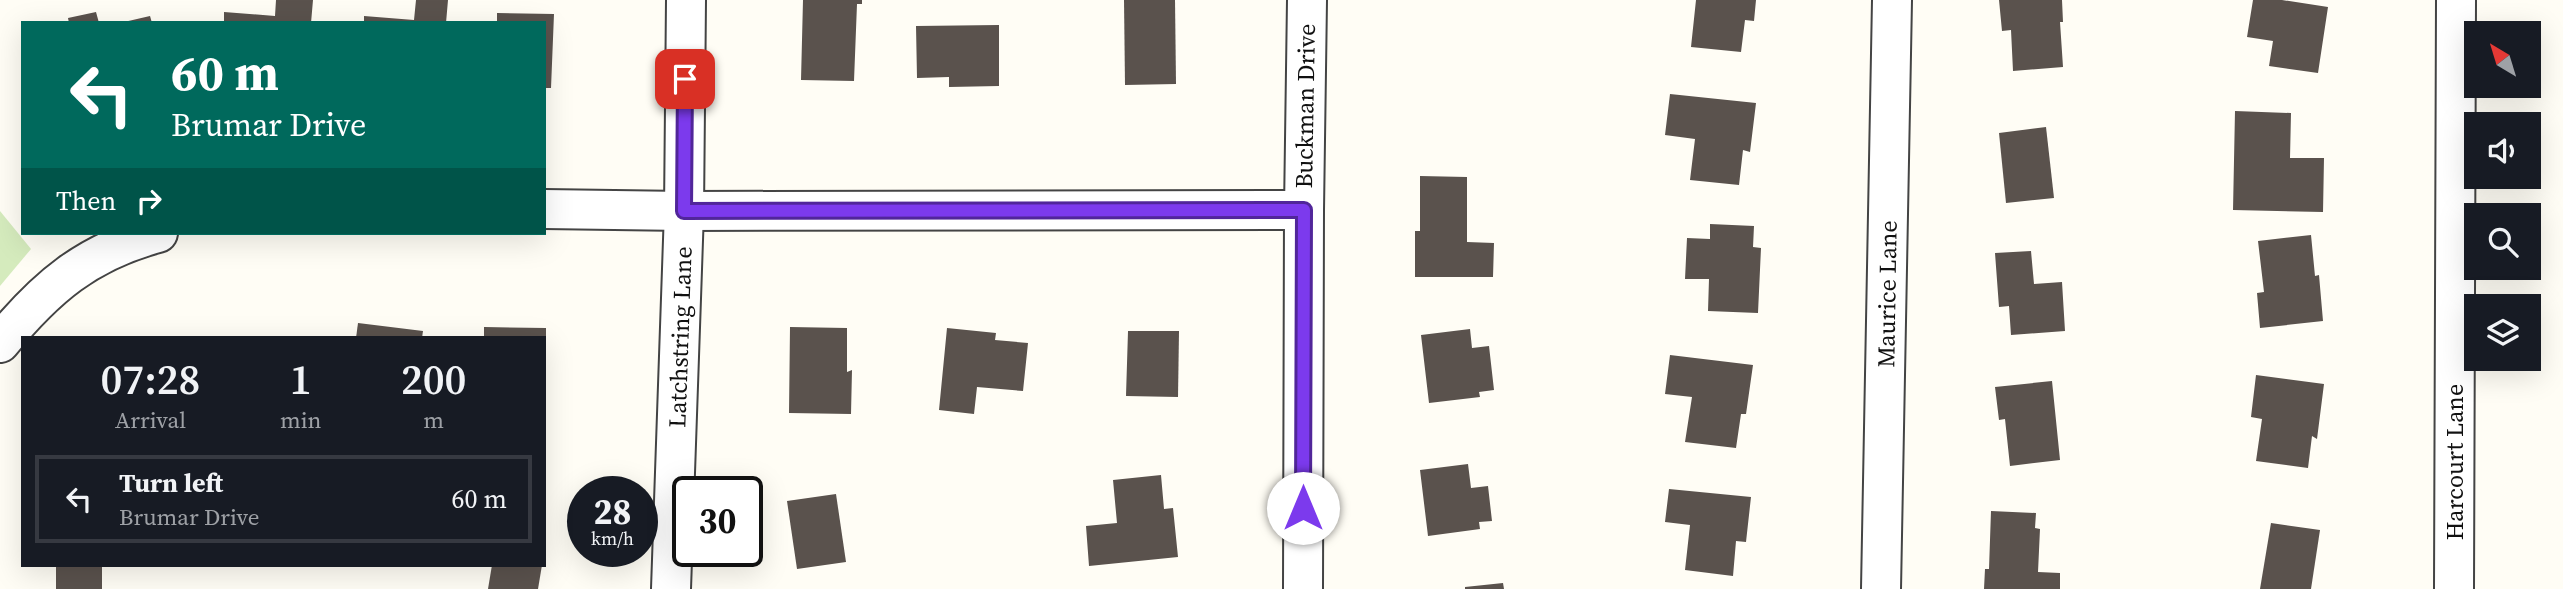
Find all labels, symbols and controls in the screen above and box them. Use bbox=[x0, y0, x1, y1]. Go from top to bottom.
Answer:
north arrow bbox=[2464, 21, 2541, 98]
map controls bbox=[2464, 21, 2541, 371]
street label: Buckman Drive bbox=[1287, 23, 1323, 189]
text: 60 m bbox=[171, 39, 279, 106]
icon: left bbox=[56, 49, 147, 140]
pin bbox=[655, 49, 715, 109]
icon: arrive bbox=[666, 60, 704, 98]
text: Brumar Drive bbox=[171, 103, 366, 147]
button: sound bbox=[2464, 112, 2541, 189]
icon: right bbox=[130, 182, 168, 220]
text: Then bbox=[56, 183, 116, 219]
button: search bbox=[2464, 203, 2541, 280]
street label: Maurice Lane bbox=[1869, 220, 1905, 368]
street label: Latchstring Lane bbox=[660, 246, 700, 428]
button: layers bbox=[2464, 294, 2541, 371]
text: 07:28 bbox=[100, 350, 200, 408]
text: 1 bbox=[290, 350, 312, 408]
text: 200 bbox=[401, 350, 466, 408]
street label: Harcourt Lane bbox=[2438, 384, 2471, 540]
text: Arrival bbox=[115, 404, 186, 436]
text: min bbox=[280, 404, 321, 436]
text: m bbox=[423, 404, 444, 436]
text: Turn left bbox=[119, 465, 223, 501]
position arrow bbox=[1266, 471, 1340, 545]
speed limit sign: 30 bbox=[672, 476, 763, 567]
icon: left bbox=[60, 480, 98, 518]
text: 60 m bbox=[452, 481, 507, 517]
text: 28 bbox=[594, 488, 631, 536]
text: Brumar Drive bbox=[119, 501, 259, 533]
text: km/h bbox=[591, 526, 634, 551]

